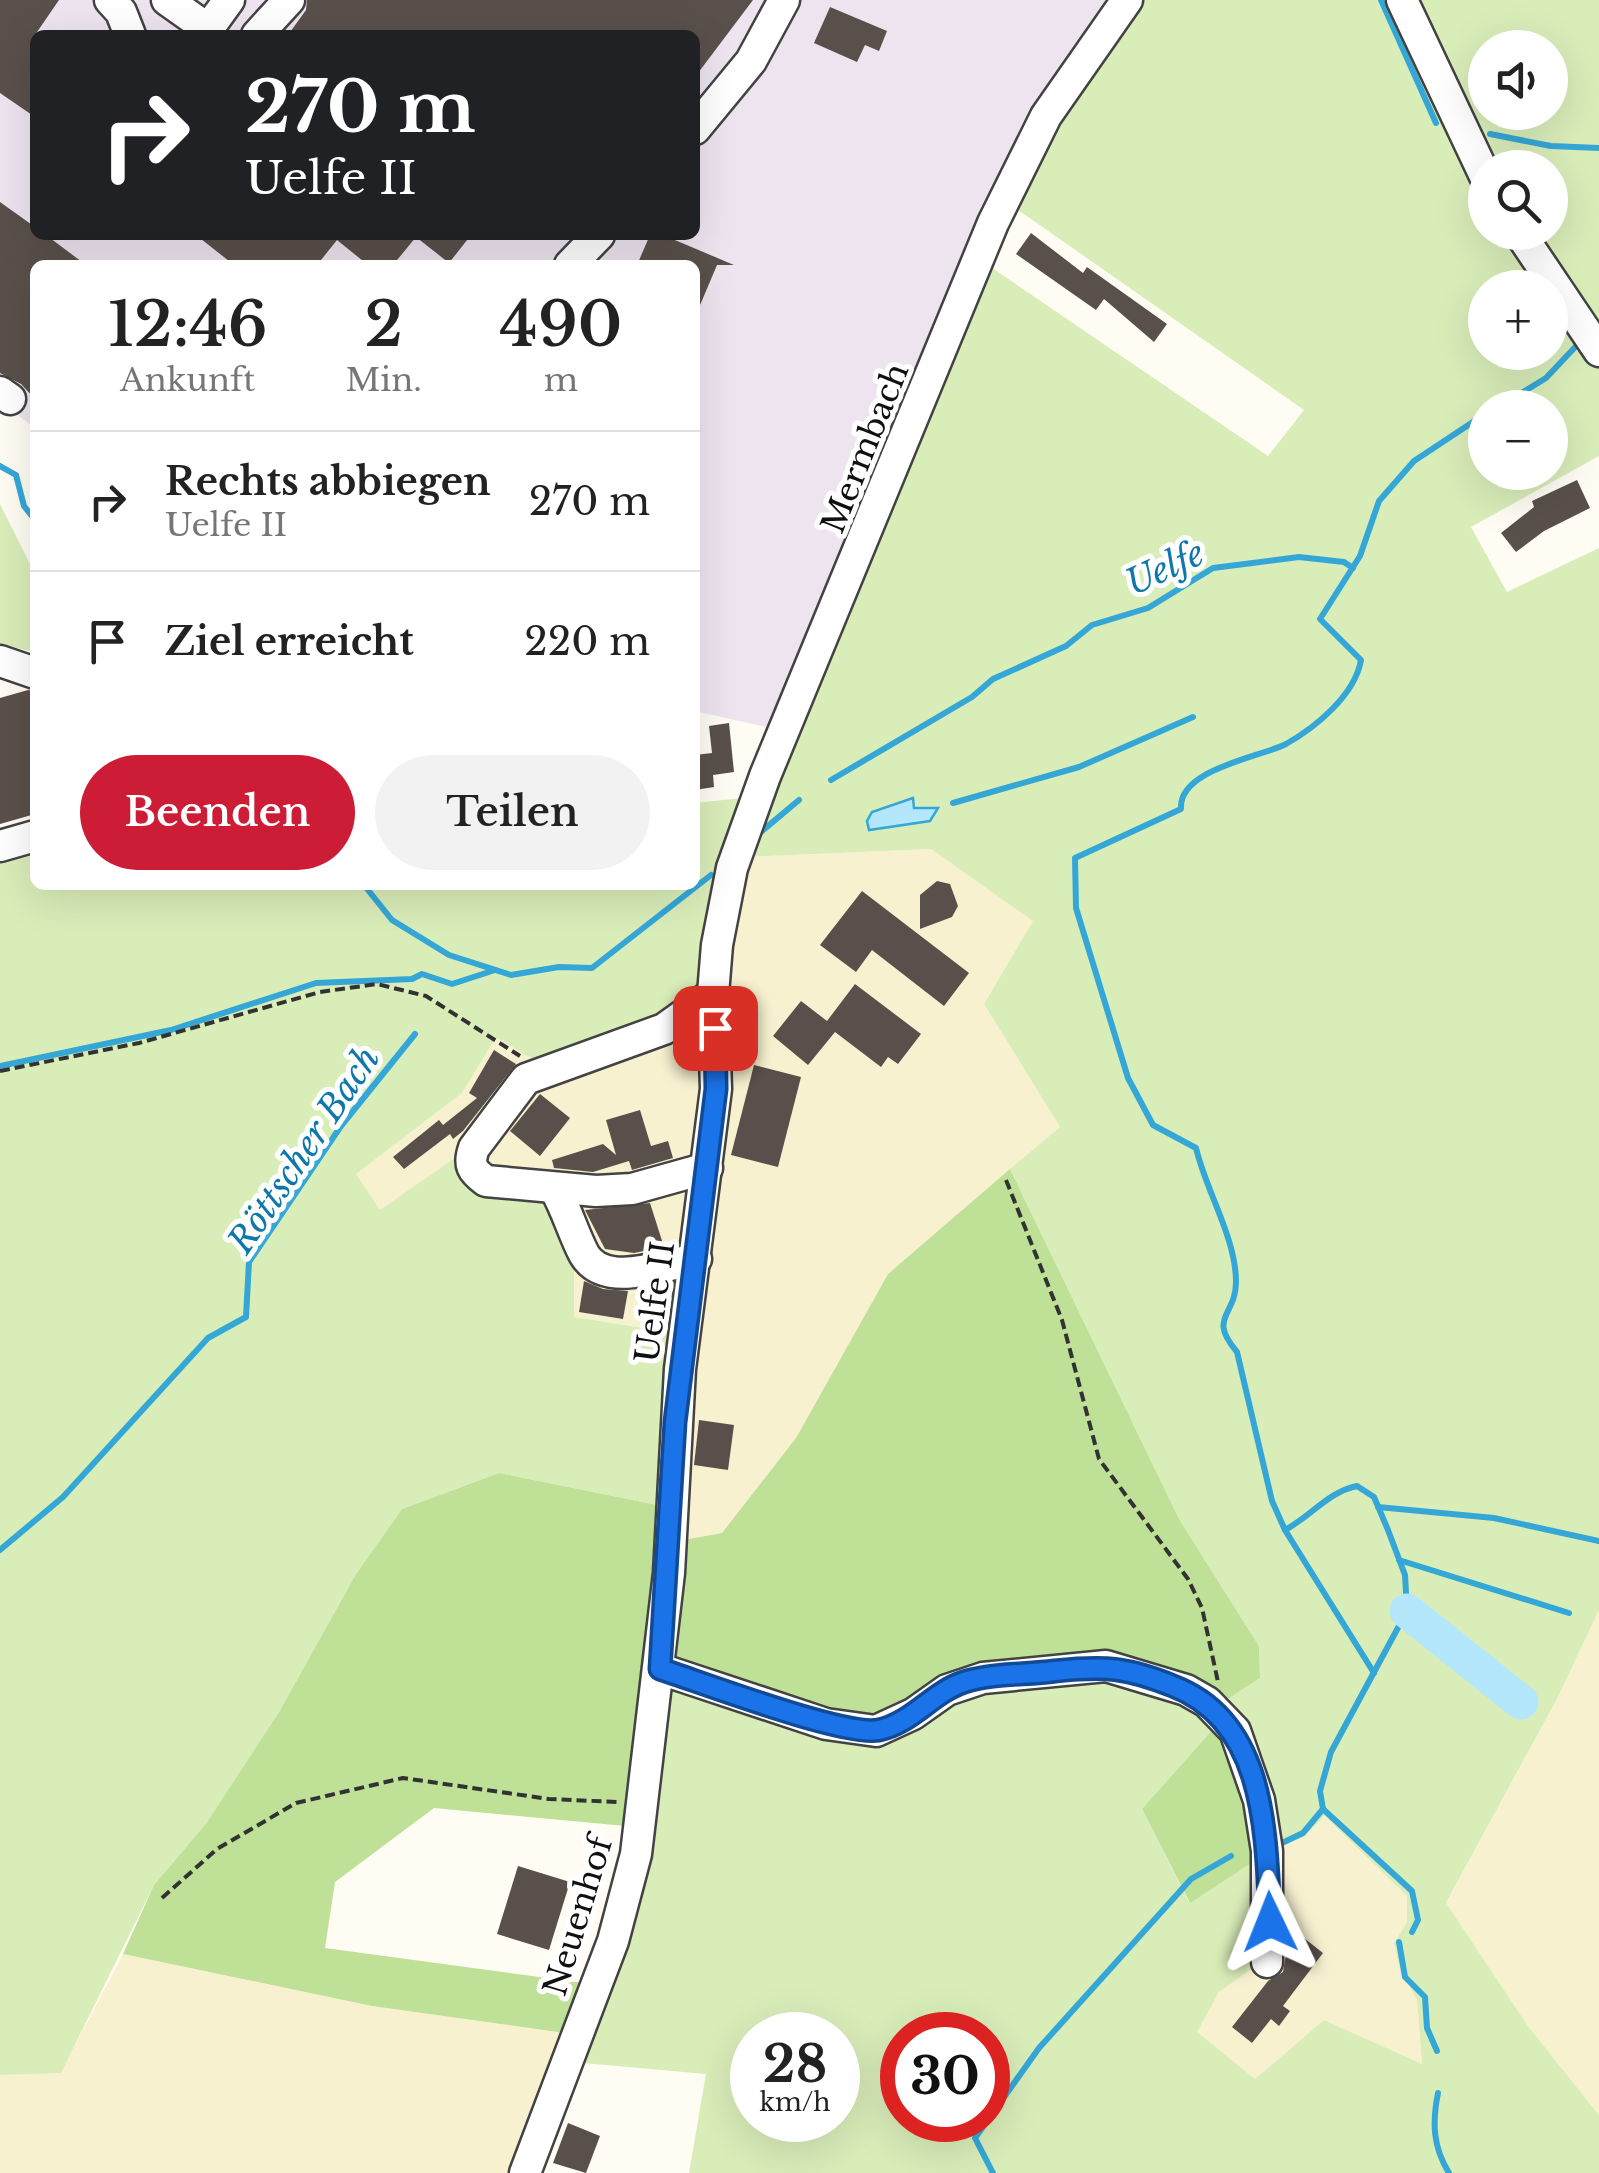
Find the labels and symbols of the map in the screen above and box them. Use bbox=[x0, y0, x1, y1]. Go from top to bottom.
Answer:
street label: Mermbach bbox=[813, 357, 917, 539]
water label: Uelfe bbox=[1119, 531, 1211, 604]
pin bbox=[673, 986, 758, 1071]
water label: Röttscher Bach bbox=[218, 1038, 389, 1262]
street label: Uelfe II bbox=[627, 1239, 683, 1365]
street label: Neuenhof bbox=[535, 1828, 622, 2000]
position arrow bbox=[1218, 1870, 1322, 1974]
speed limit sign: 30 bbox=[880, 2012, 1010, 2142]

